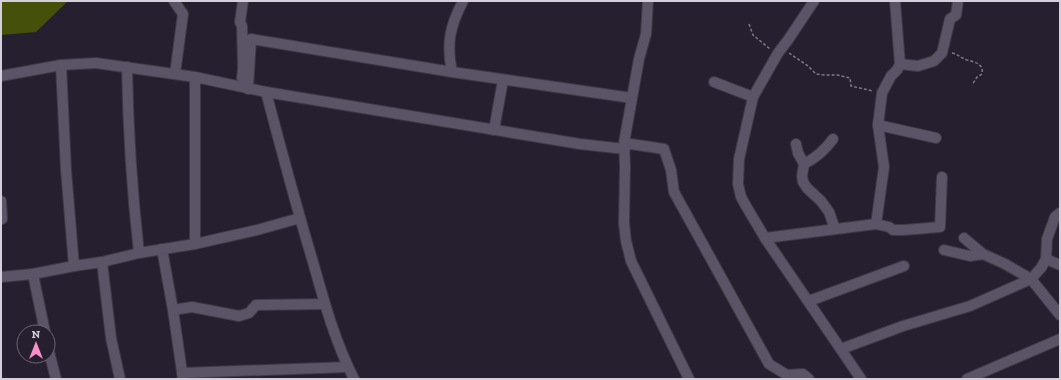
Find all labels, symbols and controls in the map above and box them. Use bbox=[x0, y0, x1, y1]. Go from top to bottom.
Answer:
north arrow bbox=[16, 324, 56, 364]
text: N bbox=[32, 328, 41, 341]

